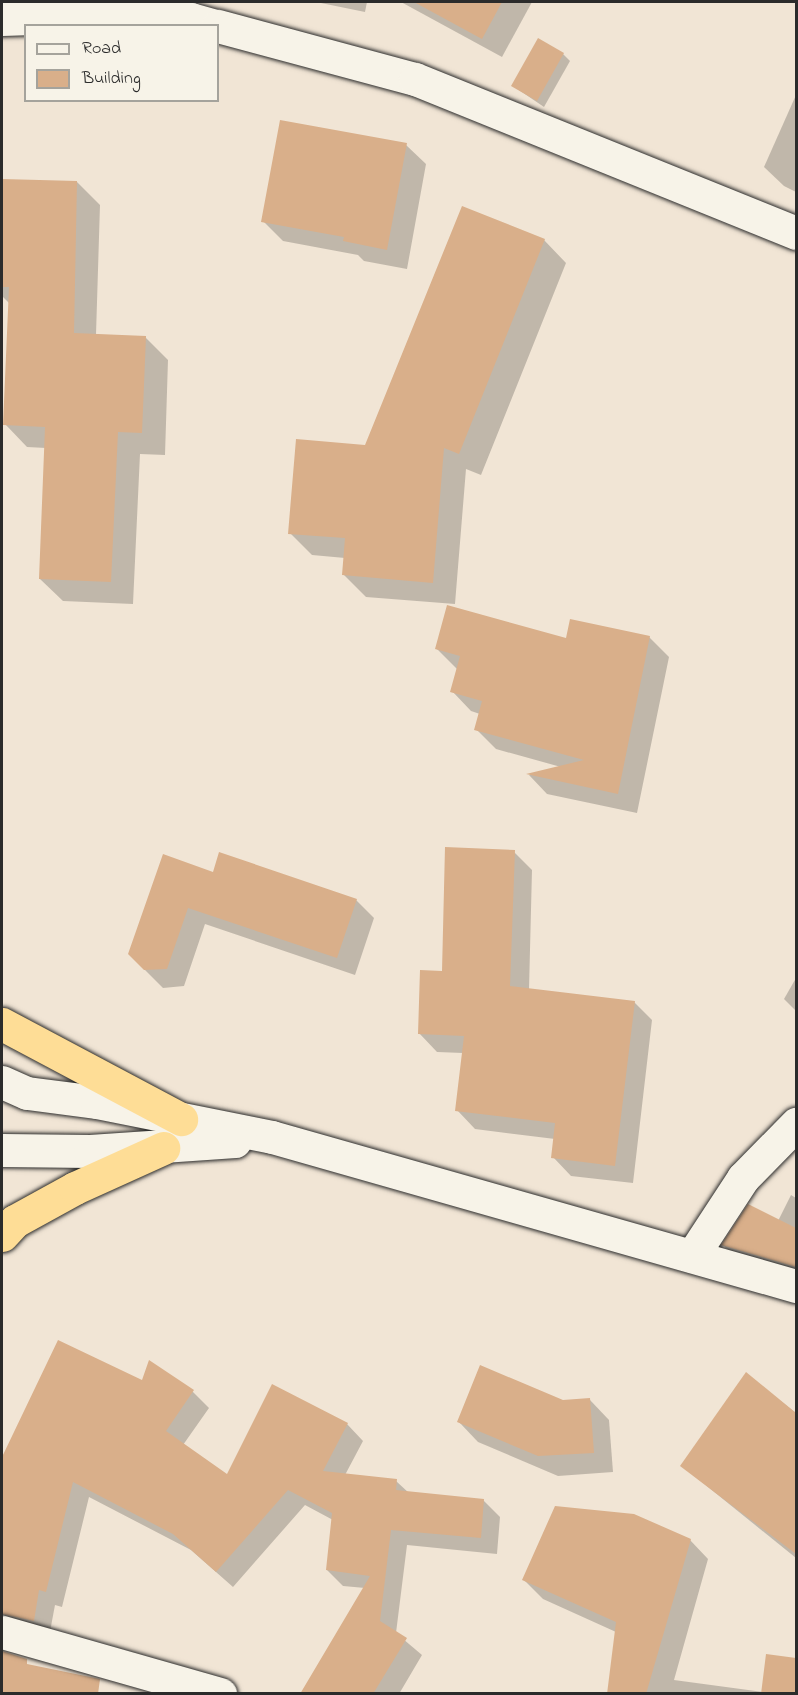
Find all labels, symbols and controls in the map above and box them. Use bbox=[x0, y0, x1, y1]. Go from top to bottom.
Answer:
legend bbox=[24, 24, 219, 102]
text: Road bbox=[82, 36, 121, 62]
text: Building bbox=[82, 66, 141, 92]

